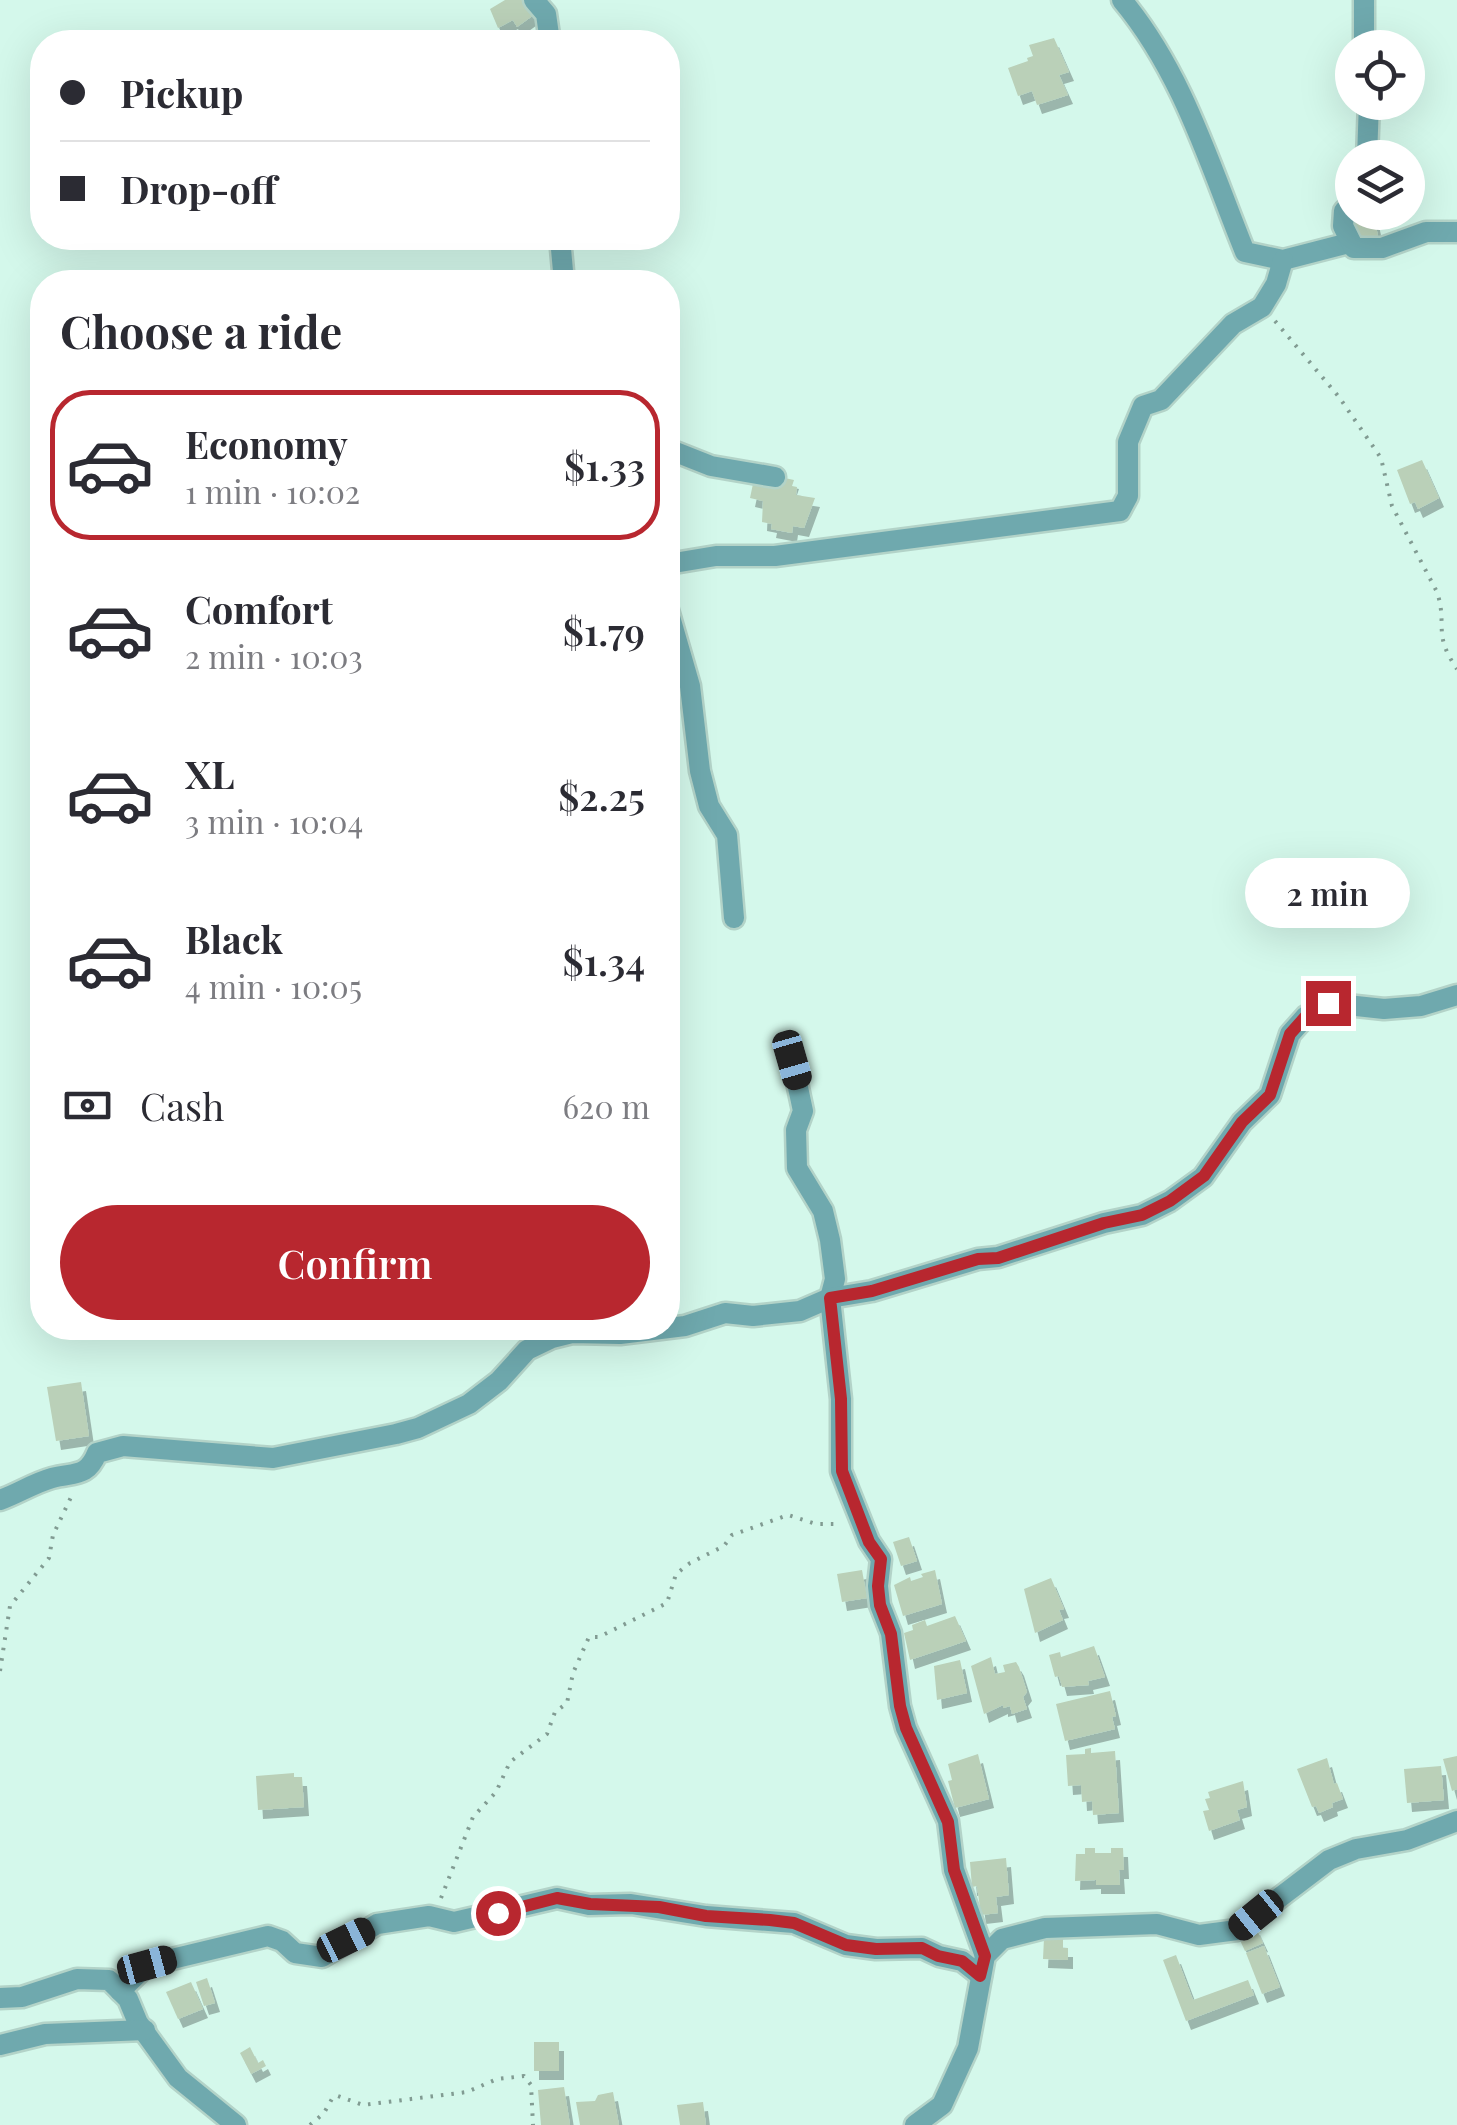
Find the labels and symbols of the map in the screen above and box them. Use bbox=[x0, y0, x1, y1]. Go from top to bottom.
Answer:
callout: 2 min bbox=[1246, 858, 1410, 928]
route end bbox=[1306, 981, 1351, 1026]
car bbox=[769, 1027, 815, 1093]
car bbox=[1223, 1884, 1289, 1946]
route start bbox=[476, 1891, 521, 1936]
car bbox=[312, 1913, 380, 1967]
car bbox=[114, 1943, 180, 1987]

